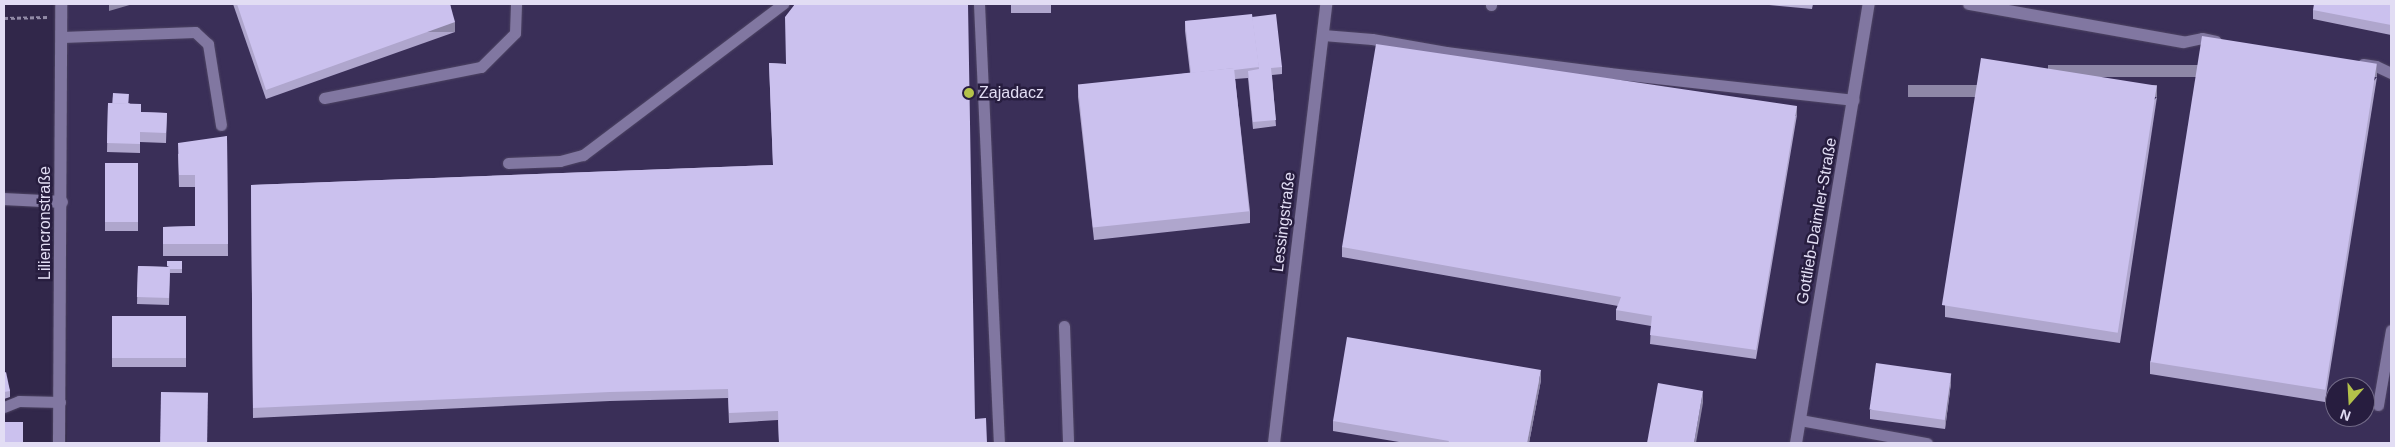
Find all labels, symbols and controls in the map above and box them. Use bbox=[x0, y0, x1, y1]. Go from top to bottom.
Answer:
place label: Zajadacz bbox=[979, 83, 1044, 103]
marker: Zajadacz bbox=[963, 87, 975, 99]
street label: Gottlieb-Daimler-Straße bbox=[1793, 136, 1841, 306]
street label: Liliencronstraße bbox=[35, 166, 55, 280]
street label: Lessingstraße bbox=[1268, 171, 1300, 273]
north arrow bbox=[2325, 377, 2375, 427]
text: N bbox=[2338, 406, 2353, 424]

